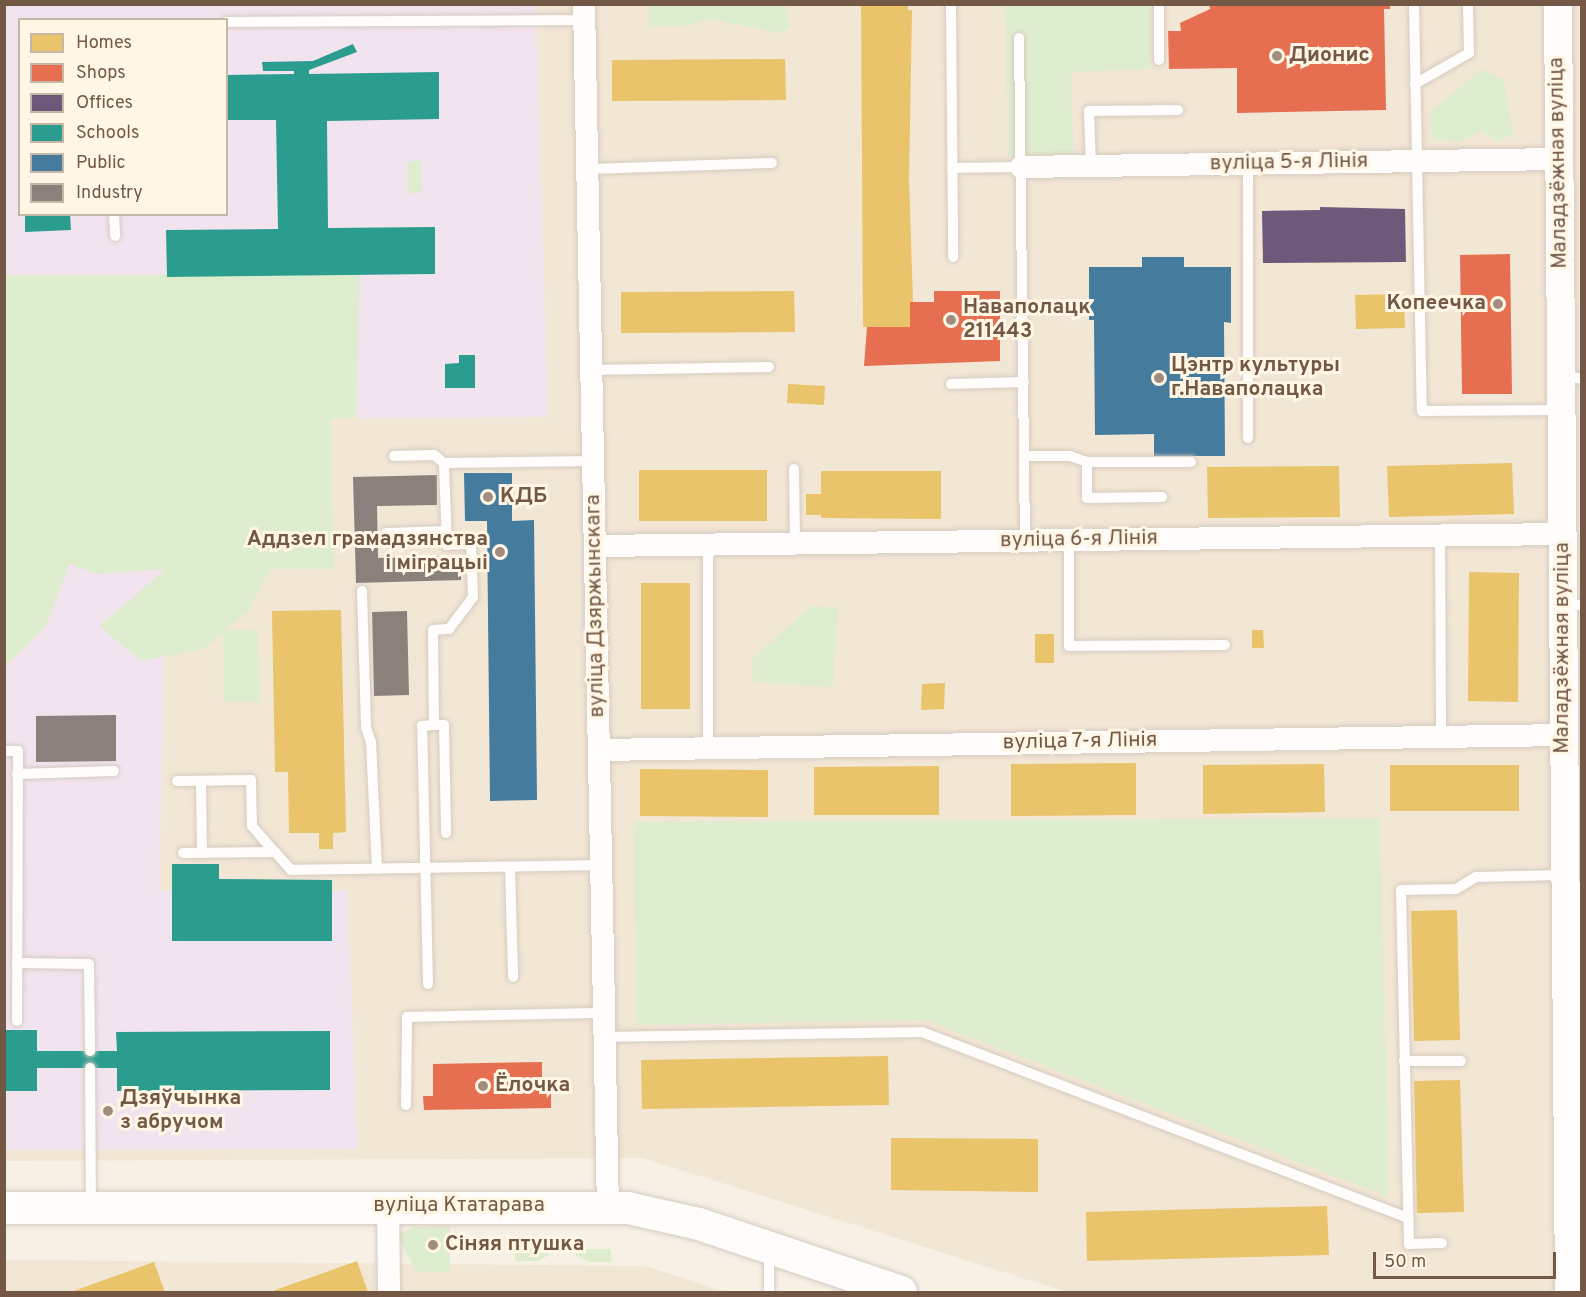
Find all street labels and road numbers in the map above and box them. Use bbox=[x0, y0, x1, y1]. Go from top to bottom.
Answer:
street label: Маладзёжная вуліца bbox=[1545, 57, 1573, 269]
street label: вуліца 5-я Лінія bbox=[1210, 149, 1368, 177]
street label: вуліца Дзяржынскага bbox=[581, 494, 611, 718]
street label: вуліца 6-я Лінія bbox=[1000, 526, 1158, 554]
street label: Маладзёжная вуліца bbox=[1550, 542, 1576, 754]
street label: вуліца 7-я Лінія bbox=[1002, 728, 1158, 756]
street label: вуліца Ктатарава bbox=[373, 1193, 545, 1219]

